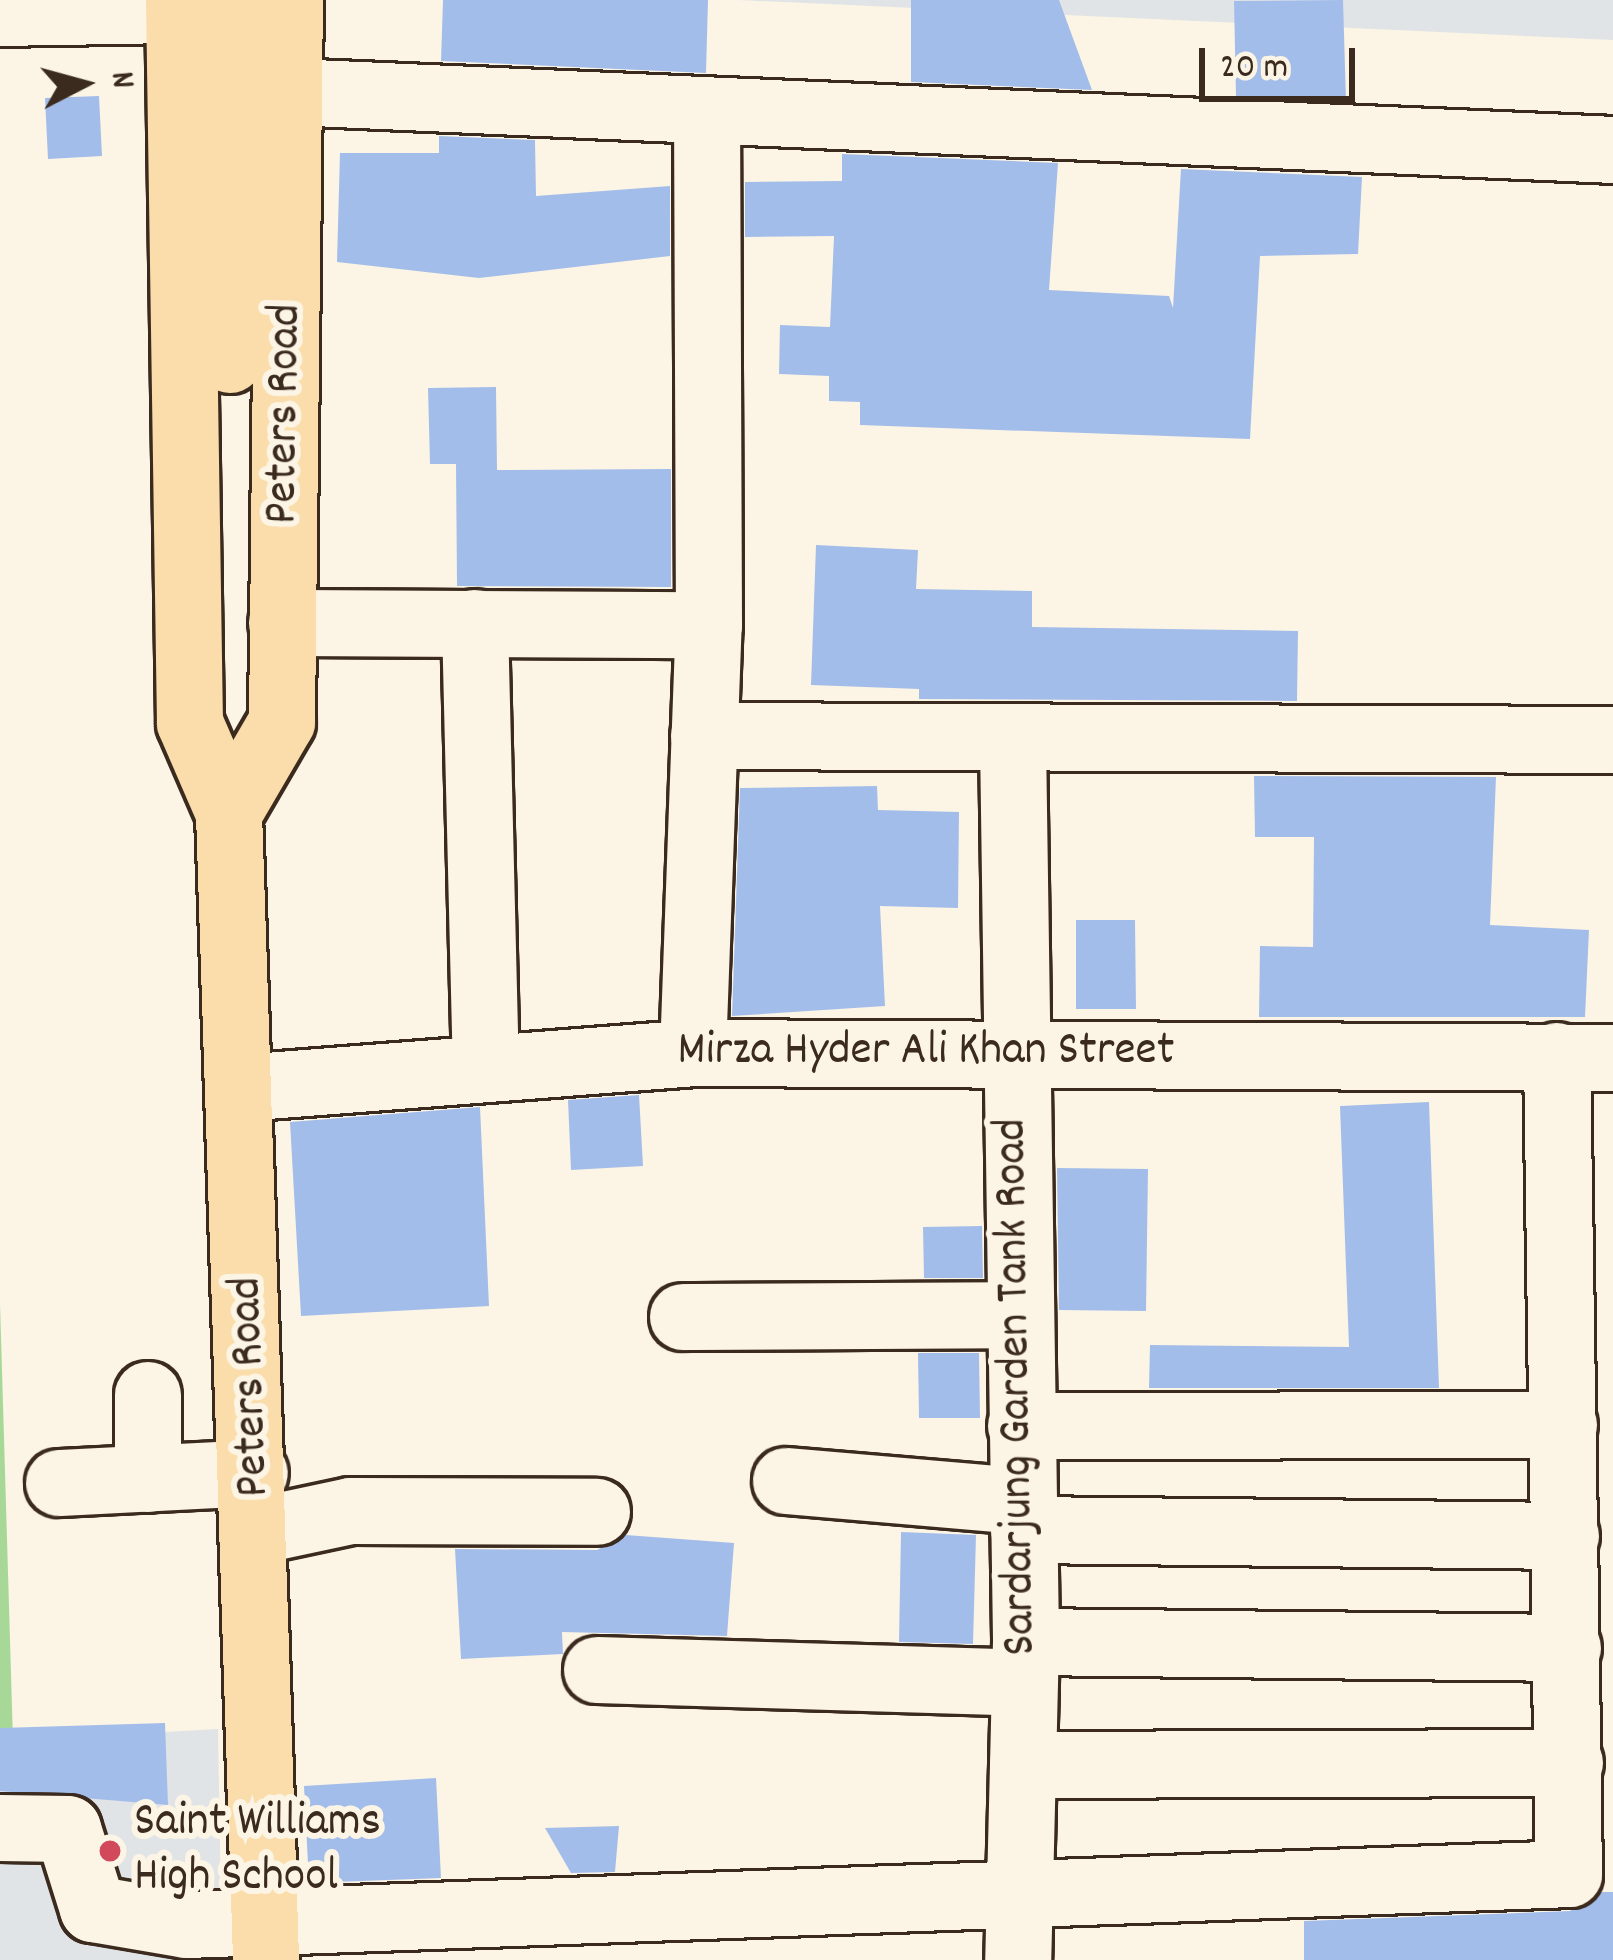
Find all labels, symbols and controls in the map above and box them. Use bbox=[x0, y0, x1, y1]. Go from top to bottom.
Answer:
north arrow bbox=[24, 24, 144, 144]
scale bar bbox=[1205, 24, 1361, 98]
text: 20 m bbox=[1220, 43, 1288, 95]
text: N bbox=[96, 70, 145, 91]
street label: Peters Road bbox=[255, 303, 317, 525]
street label: Mirza Hyder Ali Khan Street bbox=[678, 1024, 1174, 1082]
street label: Sardarjung Garden Tank Road bbox=[985, 1118, 1051, 1656]
street label: Peters Road bbox=[219, 1276, 285, 1498]
place label: Saint Williams High School bbox=[134, 1794, 381, 1907]
marker: Saint Williams High School bbox=[97, 1838, 123, 1864]

